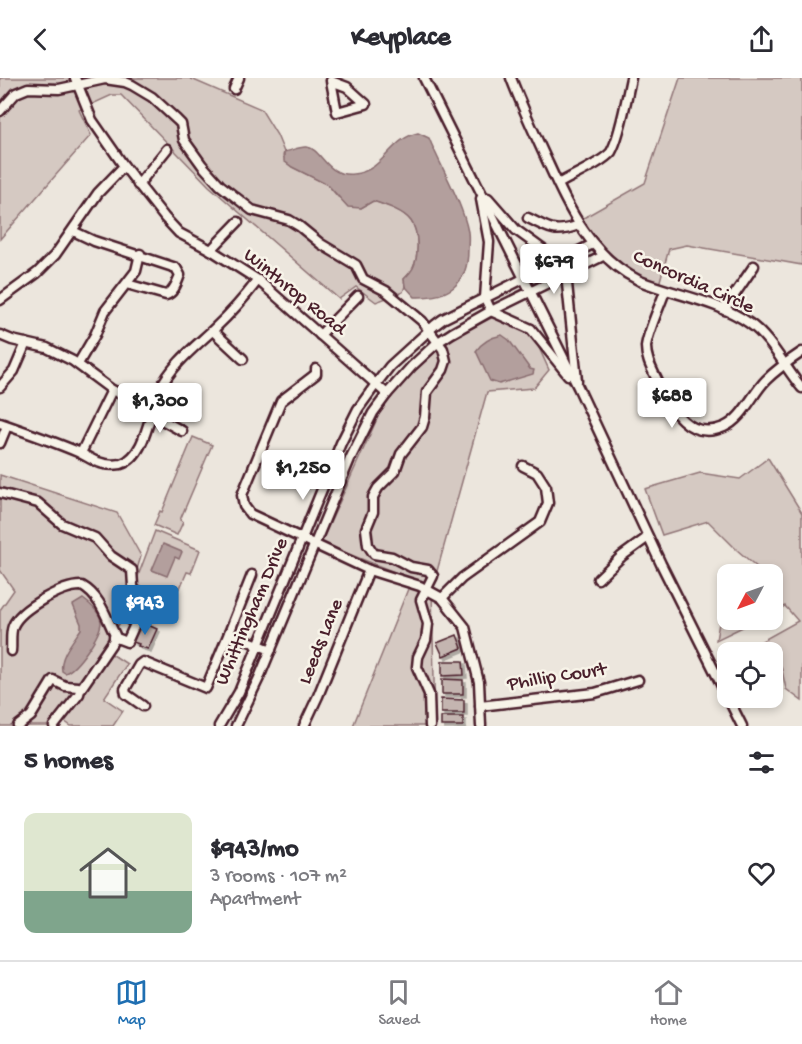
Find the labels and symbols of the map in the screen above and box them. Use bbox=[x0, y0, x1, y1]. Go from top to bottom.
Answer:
pin: $679 bbox=[518, 244, 590, 295]
street label: Winthrop Road bbox=[238, 245, 352, 343]
street label: Concordia Circle bbox=[629, 246, 758, 320]
pin: $688 bbox=[636, 378, 708, 429]
pin: $1,300 bbox=[111, 383, 209, 434]
pin: $1,250 bbox=[254, 450, 352, 501]
street label: Whittingham Drive bbox=[212, 534, 295, 689]
north arrow bbox=[717, 564, 783, 630]
pin: $943 bbox=[109, 585, 181, 636]
street label: Leeds Lane bbox=[294, 595, 350, 688]
street label: Phillip Court bbox=[505, 659, 610, 697]

